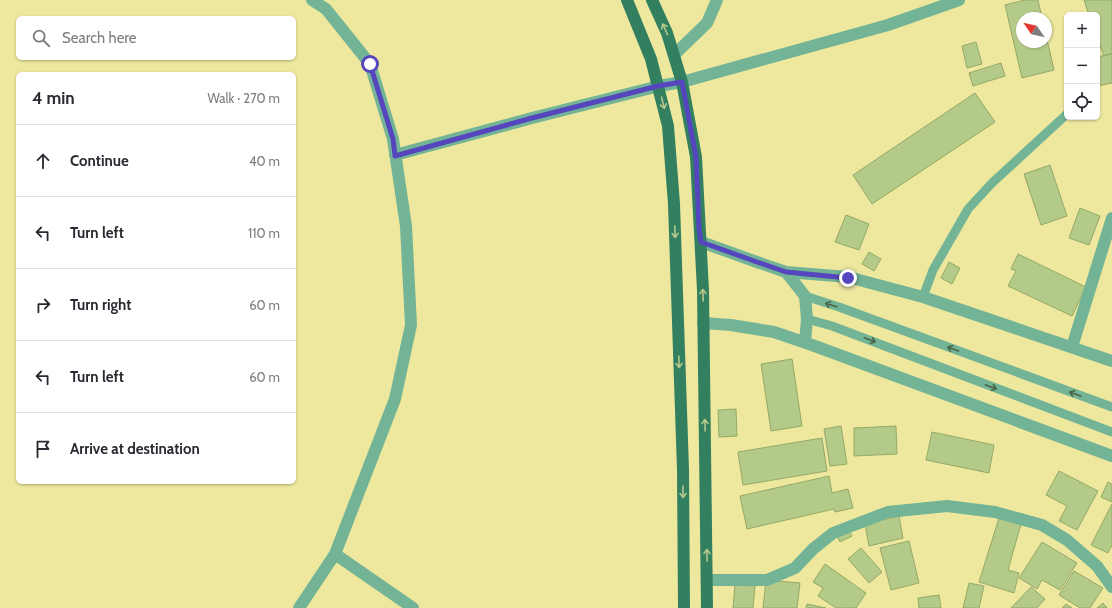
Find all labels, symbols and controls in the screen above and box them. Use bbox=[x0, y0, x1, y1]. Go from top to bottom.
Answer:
north arrow bbox=[1016, 12, 1052, 48]
map controls bbox=[1064, 12, 1100, 120]
button: + bbox=[1064, 12, 1100, 48]
search box bbox=[16, 16, 296, 60]
one-way arrow bbox=[661, 24, 669, 36]
icon: search bbox=[30, 27, 52, 49]
text: Search here bbox=[62, 29, 137, 47]
button: − bbox=[1064, 48, 1100, 84]
route start bbox=[361, 55, 379, 73]
button: locate bbox=[1064, 84, 1100, 120]
text: 4 min bbox=[32, 88, 75, 108]
text: Walk · 270 m bbox=[208, 90, 280, 106]
one-way arrow bbox=[659, 96, 667, 109]
icon: ahead bbox=[32, 150, 54, 172]
text: Continue bbox=[70, 152, 129, 170]
text: 40 m bbox=[249, 153, 280, 169]
icon: left bbox=[32, 222, 54, 244]
text: Turn left bbox=[70, 224, 124, 242]
text: 110 m bbox=[248, 225, 280, 241]
one-way arrow bbox=[671, 225, 678, 238]
route end bbox=[839, 269, 857, 287]
one-way arrow bbox=[699, 289, 707, 302]
icon: right bbox=[32, 294, 54, 316]
text: Turn right bbox=[70, 296, 131, 314]
text: 60 m bbox=[249, 297, 280, 313]
one-way arrow bbox=[825, 301, 838, 308]
one-way arrow bbox=[864, 337, 876, 345]
one-way arrow bbox=[948, 345, 960, 353]
one-way arrow bbox=[675, 355, 683, 368]
icon: left bbox=[32, 366, 54, 388]
text: Turn left bbox=[70, 368, 124, 386]
text: 60 m bbox=[249, 369, 280, 385]
one-way arrow bbox=[985, 383, 997, 391]
one-way arrow bbox=[1070, 389, 1082, 397]
one-way arrow bbox=[701, 419, 709, 432]
icon: arrive bbox=[32, 438, 54, 460]
text: Arrive at destination bbox=[70, 440, 200, 458]
one-way arrow bbox=[679, 485, 687, 498]
one-way arrow bbox=[703, 549, 711, 562]

